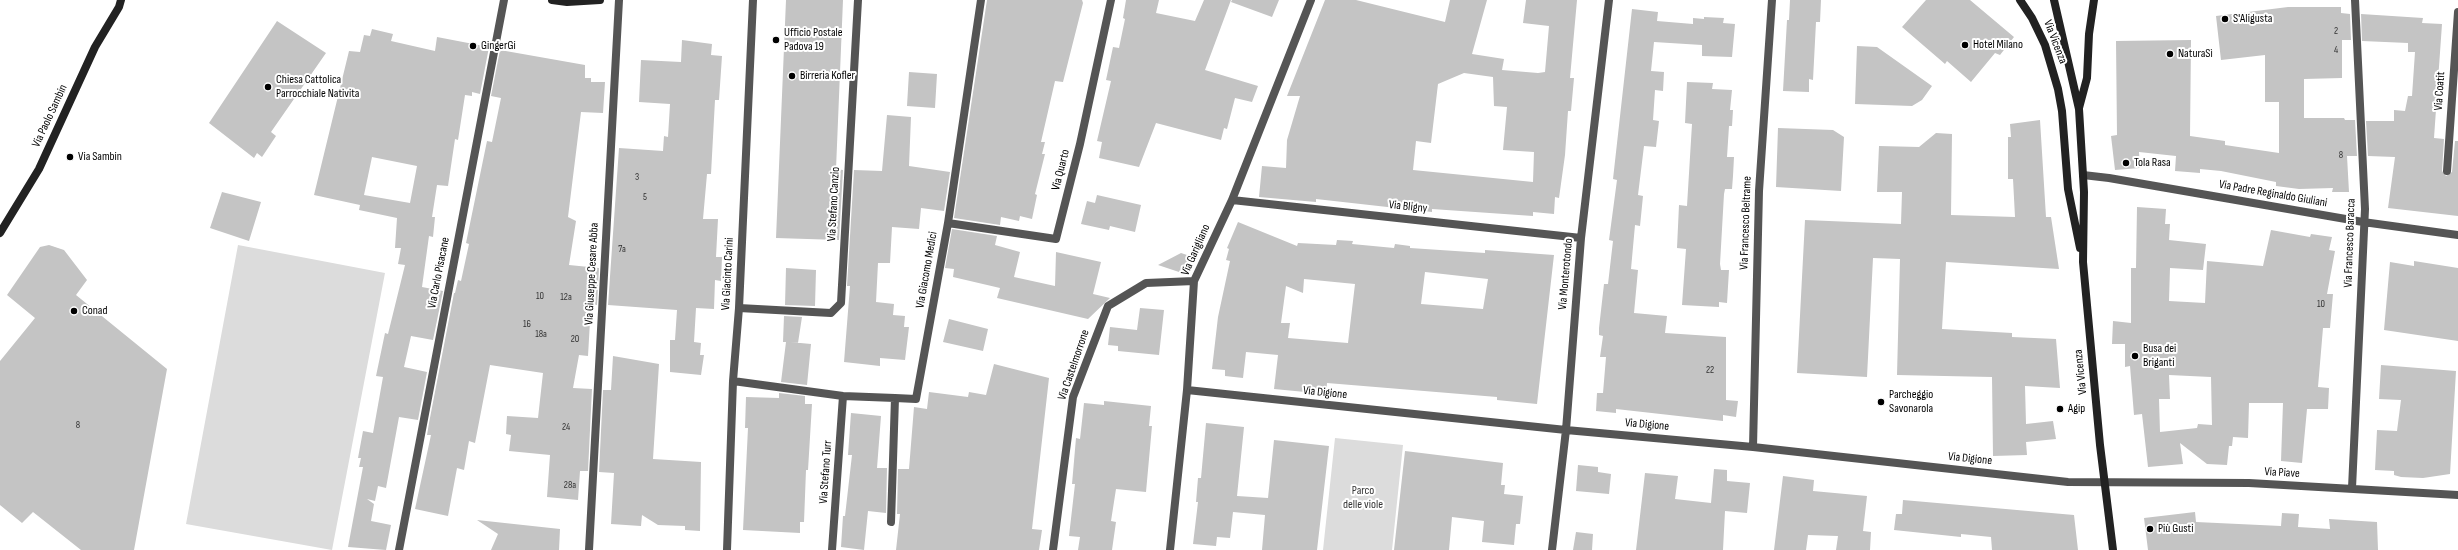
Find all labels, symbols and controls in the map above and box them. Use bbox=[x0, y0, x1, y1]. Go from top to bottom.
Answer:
place label: S'Aligusta bbox=[2233, 12, 2272, 26]
marker: S'Aligusta bbox=[2220, 14, 2230, 24]
street label: Via Vicenza bbox=[2040, 18, 2070, 66]
house number: 2 bbox=[2334, 25, 2338, 37]
place label: Ufficio Postale Padova 19 bbox=[784, 26, 843, 54]
marker: Ufficio Postale Padova 19 bbox=[771, 35, 781, 45]
place label: Hotel Milano bbox=[1973, 38, 2023, 52]
place label: GingerGi bbox=[481, 39, 516, 53]
marker: Hotel Milano bbox=[1960, 40, 1970, 50]
marker: GingerGi bbox=[468, 41, 478, 51]
house number: 4 bbox=[2334, 44, 2338, 56]
place label: NaturaSì bbox=[2178, 47, 2213, 61]
marker: NaturaSì bbox=[2165, 49, 2175, 59]
place label: Birreria Kofler bbox=[800, 69, 855, 83]
marker: Birreria Kofler bbox=[787, 71, 797, 81]
street label: Via Coatit bbox=[2431, 71, 2449, 111]
place label: Chiesa Cattolica Parrocchiale Nativita bbox=[276, 73, 359, 101]
street label: Via Paolo Sambin bbox=[29, 82, 71, 150]
marker: Chiesa Cattolica Parrocchiale Nativita bbox=[263, 82, 273, 92]
street label: Via Quarto bbox=[1049, 148, 1073, 192]
house number: 8 bbox=[2339, 149, 2343, 161]
place label: Via Sambin bbox=[78, 150, 122, 164]
marker: Via Sambin bbox=[65, 152, 75, 162]
place label: Tola Rasa bbox=[2134, 156, 2171, 170]
marker: Tola Rasa bbox=[2121, 158, 2131, 168]
street label: Via Stefano Canzio bbox=[825, 166, 843, 242]
house number: 3 bbox=[635, 171, 639, 183]
street label: Via Francesco Beltrame bbox=[1737, 176, 1755, 270]
street label: Via Padre Reginaldo Giuliani bbox=[2218, 177, 2328, 211]
house number: 5 bbox=[643, 191, 647, 203]
street label: Via Bligny bbox=[1388, 198, 1428, 216]
street label: Via Francesco Baracca bbox=[2341, 198, 2359, 288]
street label: Via Giuseppe Cesare Abba bbox=[582, 222, 602, 326]
street label: Via Garigliano bbox=[1178, 222, 1214, 278]
street label: Via Giacomo Medici bbox=[913, 231, 941, 309]
street label: Via Carlo Pisacane bbox=[425, 236, 453, 310]
street label: Via Giacinto Carini bbox=[719, 237, 737, 311]
street label: Via Monterotondo bbox=[1556, 238, 1576, 310]
house number: 7a bbox=[618, 243, 626, 255]
house number: 10 bbox=[536, 290, 544, 302]
house number: 12a bbox=[560, 291, 572, 303]
house number: 10 bbox=[2317, 298, 2325, 310]
place label: Conad bbox=[82, 304, 107, 318]
marker: Conad bbox=[69, 306, 79, 316]
house number: 16 bbox=[523, 318, 531, 330]
house number: 18a bbox=[535, 328, 547, 340]
street label: Via Castelmorrone bbox=[1055, 328, 1093, 402]
house number: 20 bbox=[571, 333, 579, 345]
place label: Busa dei Briganti bbox=[2143, 342, 2176, 370]
street label: Via Vicenza bbox=[2071, 349, 2091, 395]
marker: Busa dei Briganti bbox=[2130, 351, 2140, 361]
house number: 22 bbox=[1706, 364, 1714, 376]
street label: Via Digione bbox=[1302, 384, 1348, 402]
place label: Parcheggio Savonarola bbox=[1889, 388, 1933, 416]
marker: Parcheggio Savonarola bbox=[1876, 397, 1886, 407]
place label: Agip bbox=[2068, 402, 2085, 416]
marker: Agip bbox=[2055, 404, 2065, 414]
street label: Via Digione bbox=[1624, 416, 1670, 434]
house number: 8 bbox=[76, 419, 80, 431]
house number: 24 bbox=[562, 421, 570, 433]
street label: Via Stefano Turr bbox=[817, 440, 835, 504]
street label: Via Digione bbox=[1947, 450, 1993, 468]
street label: Via Piave bbox=[2264, 465, 2300, 481]
house number: 28a bbox=[564, 479, 576, 491]
park label: Parco delle viole bbox=[1343, 484, 1383, 512]
place label: Più Gusti bbox=[2158, 522, 2193, 536]
marker: Più Gusti bbox=[2145, 524, 2155, 534]

